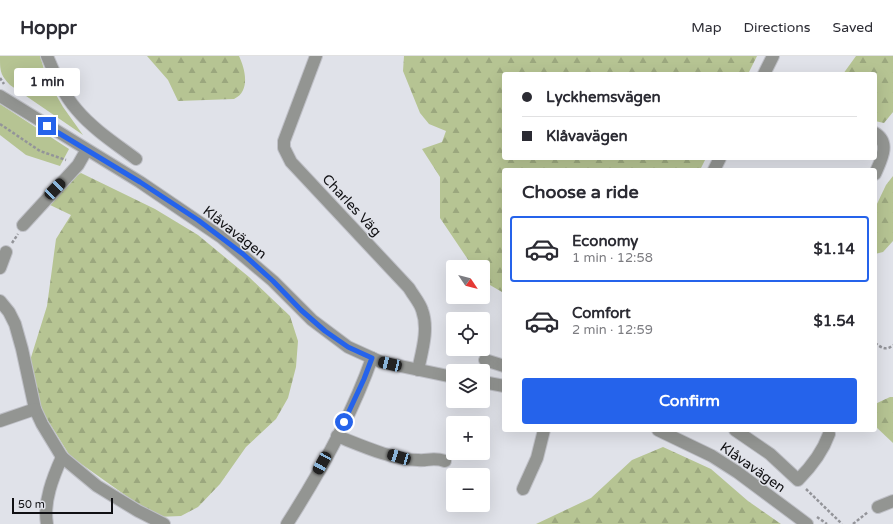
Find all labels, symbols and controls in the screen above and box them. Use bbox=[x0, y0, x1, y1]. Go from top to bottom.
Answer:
text: Hoppr bbox=[20, 17, 77, 39]
text: Map bbox=[691, 19, 722, 36]
text: Directions bbox=[744, 19, 811, 36]
text: Saved bbox=[833, 19, 873, 36]
callout: 1 min bbox=[14, 68, 80, 96]
text: 1 min bbox=[30, 74, 64, 90]
text: Lyckhemsvägen bbox=[546, 88, 661, 106]
route end bbox=[38, 117, 56, 135]
text: Klåvavägen bbox=[546, 127, 628, 145]
street label: Charles Väg bbox=[319, 171, 385, 240]
car bbox=[42, 176, 68, 202]
text: Choose a ride bbox=[522, 181, 639, 203]
street label: Klåvavägen bbox=[199, 202, 270, 263]
icon: car bbox=[524, 231, 560, 267]
text: Economy bbox=[572, 232, 638, 250]
text: $1.14 bbox=[814, 240, 855, 258]
text: 1 min · 12:58 bbox=[572, 250, 653, 266]
north arrow bbox=[446, 260, 490, 304]
map controls bbox=[446, 260, 490, 512]
icon: car bbox=[524, 303, 560, 339]
text: Comfort bbox=[572, 304, 631, 322]
button: locate bbox=[446, 312, 490, 356]
text: $1.54 bbox=[814, 312, 855, 330]
text: 2 min · 12:59 bbox=[572, 322, 653, 338]
car bbox=[377, 355, 403, 373]
button: layers bbox=[446, 364, 490, 408]
button: Confirm bbox=[522, 378, 857, 424]
route start bbox=[335, 413, 353, 431]
button: + bbox=[446, 416, 490, 460]
street label: Klåvavägen bbox=[717, 439, 789, 496]
car bbox=[386, 448, 412, 466]
car bbox=[311, 450, 333, 476]
button: − bbox=[446, 468, 490, 512]
scale bar bbox=[12, 496, 113, 515]
text: 50 m bbox=[18, 498, 45, 511]

